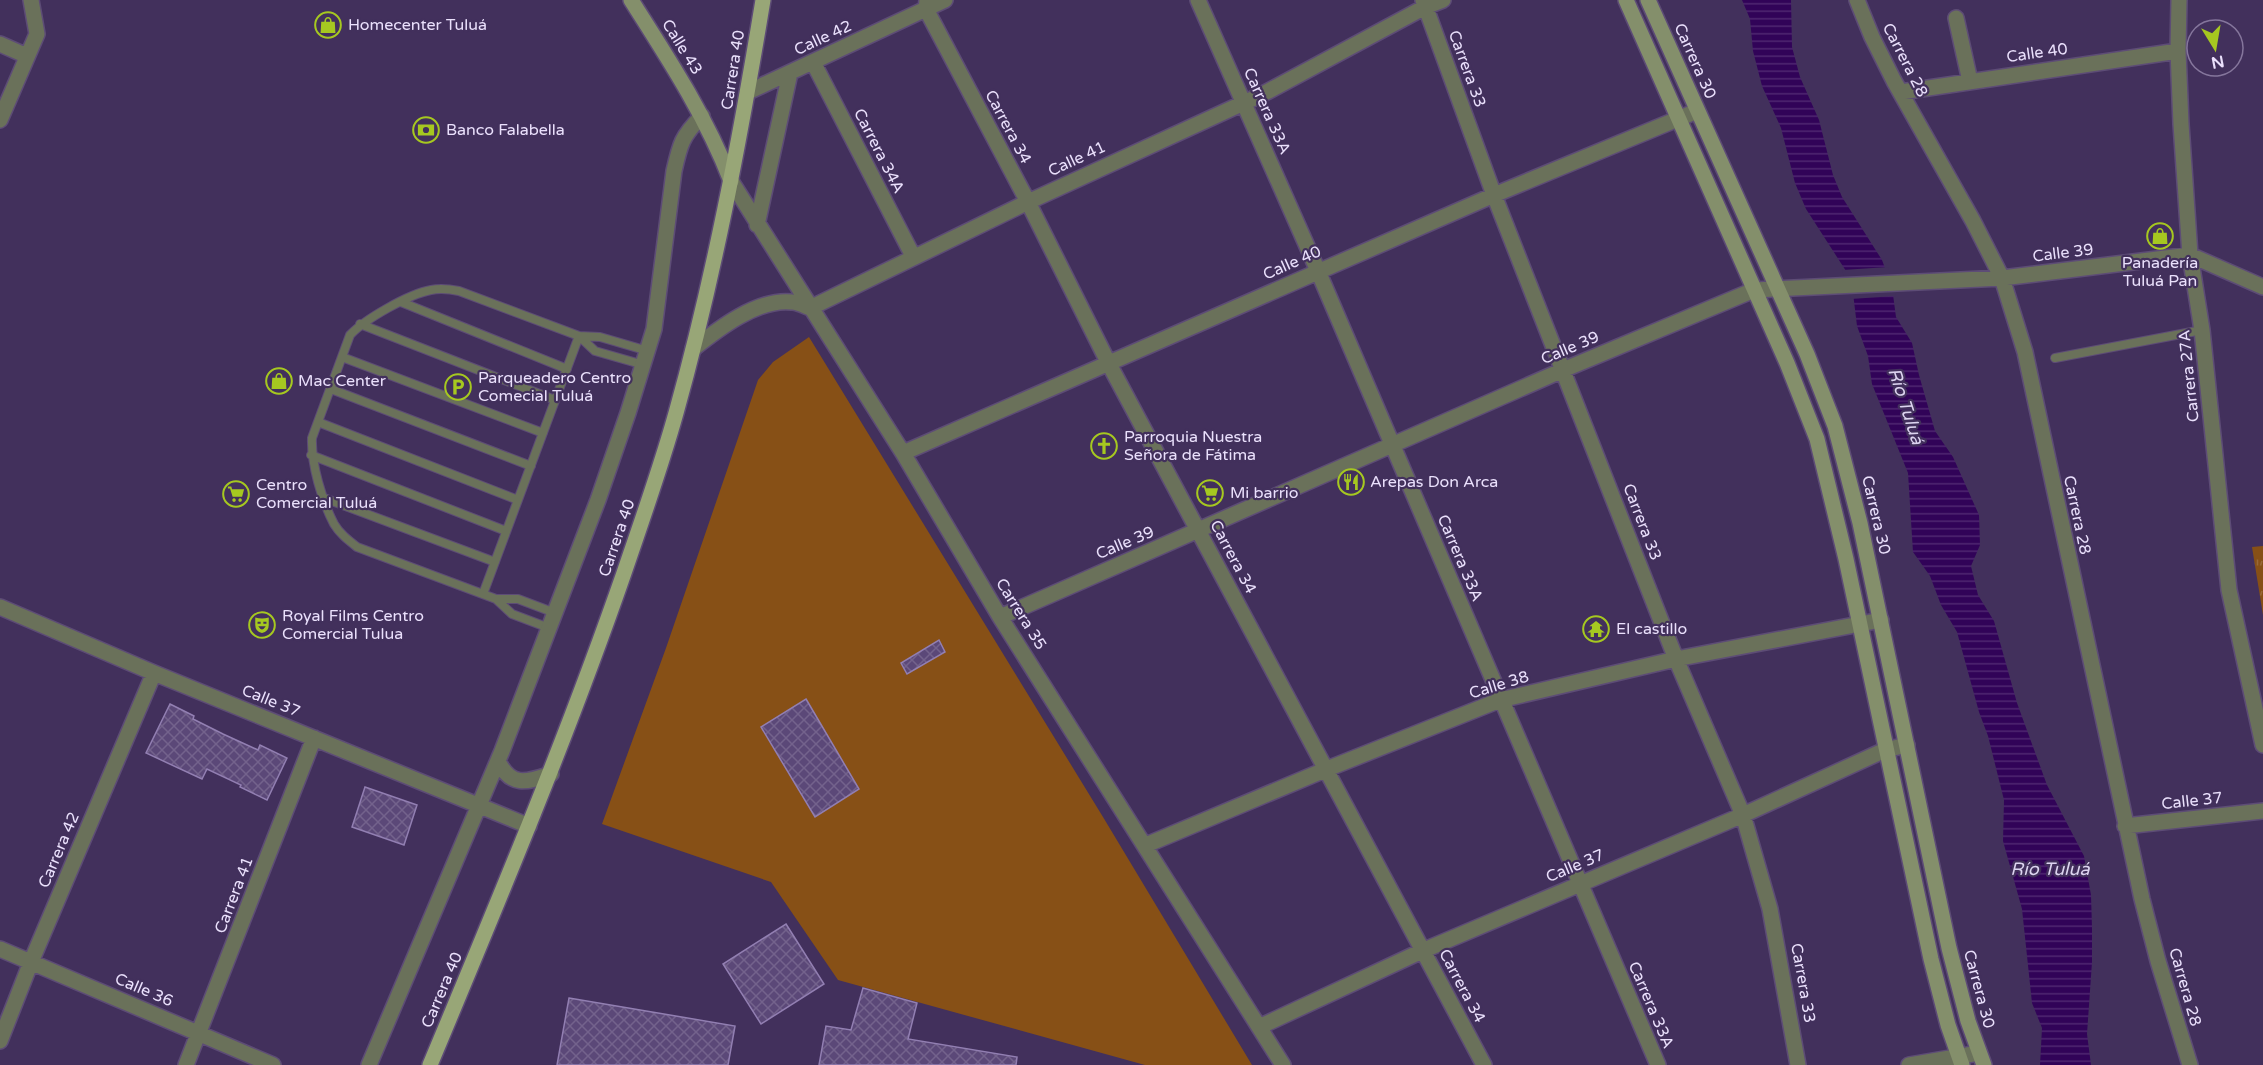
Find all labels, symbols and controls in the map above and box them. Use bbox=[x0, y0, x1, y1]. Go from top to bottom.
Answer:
shop icon: Homecenter Tuluá bbox=[313, 10, 343, 40]
place label: Homecenter Tuluá bbox=[348, 15, 487, 35]
street label: Calle 43 bbox=[657, 16, 707, 78]
street label: Calle 42 bbox=[791, 16, 855, 60]
north arrow bbox=[2185, 18, 2245, 78]
street label: Carrera 30 bbox=[1669, 20, 1721, 102]
street label: Carrera 28 bbox=[1878, 20, 1932, 100]
street label: Carrera 33 bbox=[1444, 28, 1490, 110]
street label: Carrera 40 bbox=[717, 29, 749, 111]
street label: Calle 40 bbox=[2005, 39, 2069, 67]
text: N bbox=[2209, 51, 2226, 73]
street label: Carrera 33A bbox=[1239, 65, 1295, 157]
street label: Carrera 34 bbox=[980, 87, 1036, 167]
street label: Carrera 34A bbox=[849, 105, 909, 197]
bank icon: Banco Falabella bbox=[411, 115, 441, 145]
place label: Banco Falabella bbox=[446, 120, 565, 140]
street label: Calle 41 bbox=[1045, 137, 1109, 181]
shop icon: Panadería Tuluá Pan bbox=[2145, 221, 2175, 251]
street label: Calle 39 bbox=[2031, 239, 2095, 267]
street label: Calle 40 bbox=[1260, 241, 1324, 285]
place label: Panadería Tuluá Pan bbox=[2122, 253, 2198, 291]
street label: Calle 39 bbox=[1538, 327, 1602, 369]
street label: Carrera 27A bbox=[2174, 329, 2204, 423]
water label: Río Tuluá bbox=[1883, 365, 1929, 448]
shop icon: Mac Center bbox=[264, 366, 294, 396]
place label: Parqueadero Centro Comecial Tuluá bbox=[478, 368, 631, 406]
place label: Mac Center bbox=[298, 371, 387, 391]
parking icon: Parqueadero Centro Comecial Tuluá bbox=[443, 372, 473, 402]
place label: Parroquia Nuestra Señora de Fátima bbox=[1124, 427, 1262, 465]
church icon: Parroquia Nuestra Señora de Fátima bbox=[1089, 431, 1119, 461]
restaurant icon: Arepas Don Arca bbox=[1336, 467, 1366, 497]
place label: Arepas Don Arca bbox=[1370, 472, 1498, 492]
street label: Carrera 30 bbox=[1857, 474, 1895, 556]
street label: Carrera 28 bbox=[2059, 474, 2095, 556]
place label: Centro Comercial Tuluá bbox=[256, 475, 377, 513]
supermarket icon: Mi barrio bbox=[1195, 478, 1225, 508]
supermarket icon: Centro Comercial Tuluá bbox=[221, 479, 251, 509]
street label: Carrera 33 bbox=[1618, 481, 1666, 563]
place label: Mi barrio bbox=[1230, 483, 1299, 503]
street label: Carrera 40 bbox=[594, 497, 640, 579]
street label: Carrera 33A bbox=[1433, 512, 1487, 605]
street label: Carrera 34 bbox=[1205, 517, 1261, 597]
street label: Calle 39 bbox=[1093, 522, 1157, 564]
street label: Carrera 35 bbox=[991, 575, 1051, 653]
place label: Royal Films Centro Comercial Tulua bbox=[282, 606, 424, 644]
theatre icon: Royal Films Centro Comercial Tulua bbox=[247, 610, 277, 640]
temple icon: El castillo bbox=[1581, 614, 1611, 644]
place label: El castillo bbox=[1616, 619, 1687, 639]
street label: Calle 38 bbox=[1467, 666, 1531, 704]
street label: Calle 37 bbox=[239, 680, 303, 722]
street label: Calle 37 bbox=[2160, 788, 2224, 814]
street label: Carrera 42 bbox=[34, 809, 84, 891]
street label: Calle 37 bbox=[1543, 845, 1607, 887]
street label: Carrera 41 bbox=[210, 854, 258, 936]
water label: Río Tuluá bbox=[2010, 858, 2091, 880]
street label: Carrera 33 bbox=[1786, 942, 1820, 1024]
street label: Carrera 34 bbox=[1434, 946, 1490, 1026]
street label: Carrera 28 bbox=[2164, 946, 2206, 1028]
street label: Carrera 30 bbox=[1959, 948, 1999, 1030]
street label: Carrera 40 bbox=[417, 949, 467, 1031]
street label: Carrera 33A bbox=[1624, 959, 1678, 1052]
street label: Calle 36 bbox=[112, 969, 176, 1011]

